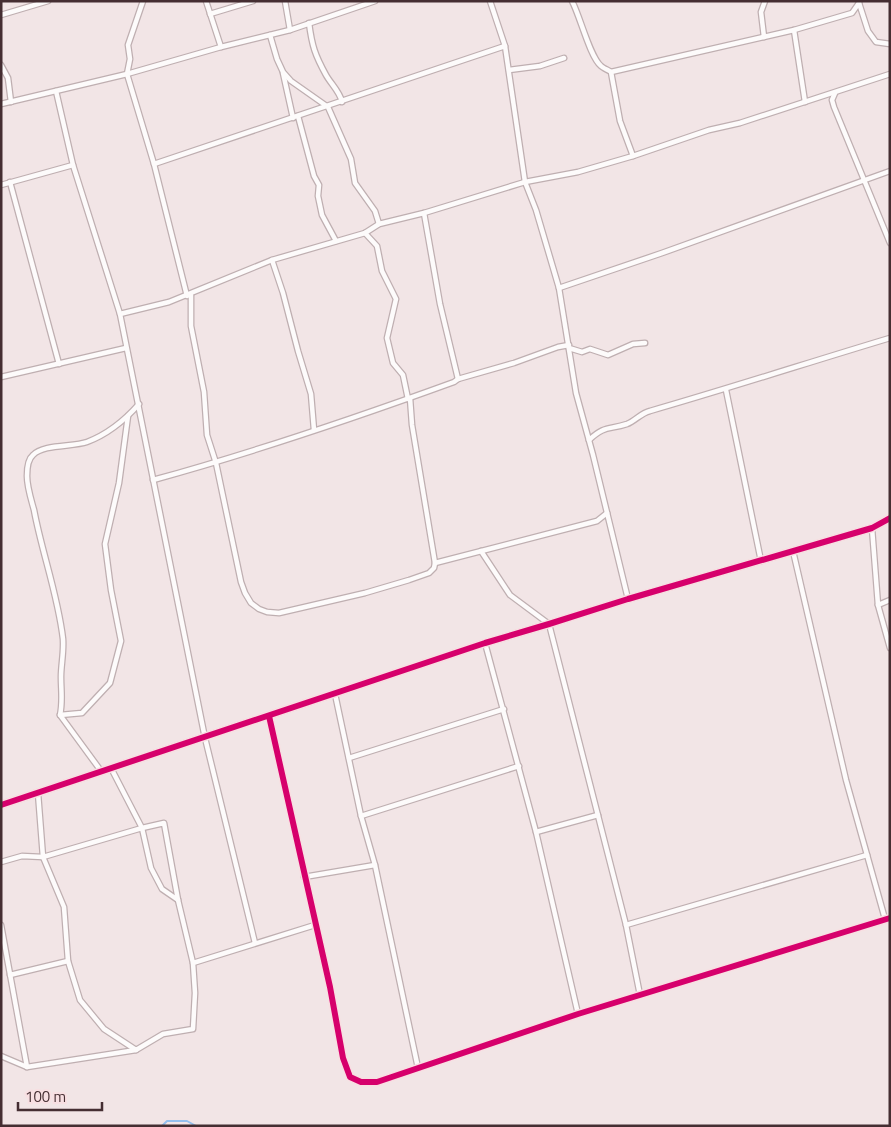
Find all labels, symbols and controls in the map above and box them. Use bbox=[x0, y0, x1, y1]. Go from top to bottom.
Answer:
scale bar bbox=[18, 1080, 101, 1112]
text: 100 m bbox=[25, 1085, 66, 1108]

